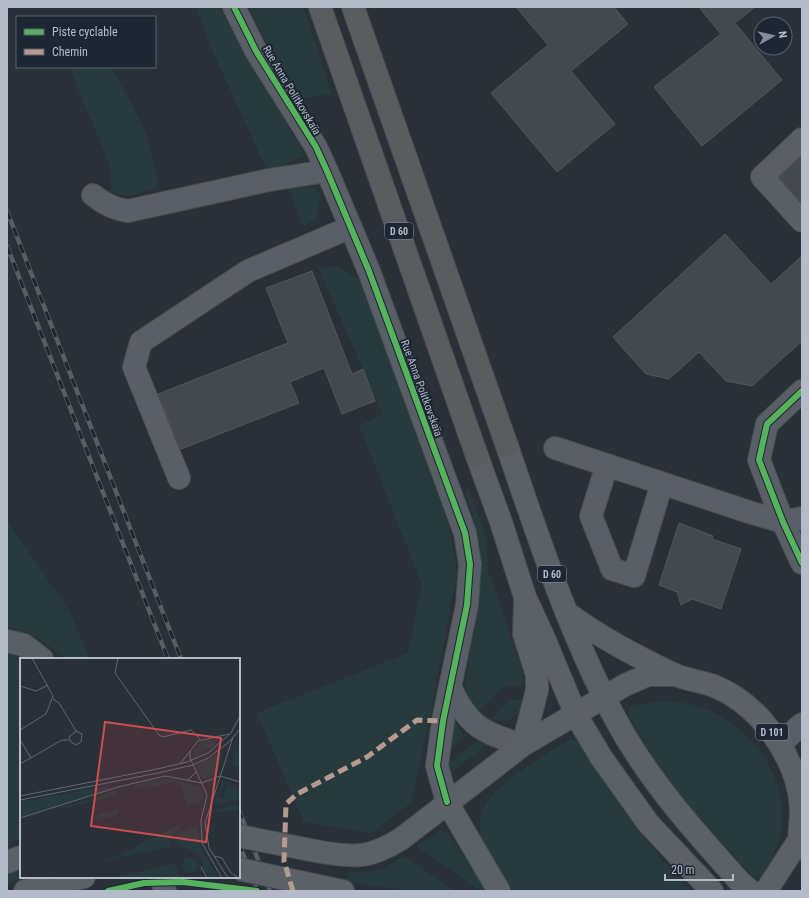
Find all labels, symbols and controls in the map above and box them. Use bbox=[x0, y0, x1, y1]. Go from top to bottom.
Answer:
legend bbox=[16, 16, 156, 68]
north arrow bbox=[753, 16, 793, 56]
text: Piste cyclable bbox=[52, 25, 118, 39]
text: N bbox=[776, 30, 789, 39]
street label: Rue Anna Politkovskaïa bbox=[260, 43, 323, 137]
text: Chemin bbox=[52, 45, 88, 59]
road number: D 60 bbox=[385, 223, 413, 239]
street label: Rue Anna Politkovskaïa bbox=[398, 338, 445, 438]
road number: D 60 bbox=[538, 566, 566, 582]
inset map bbox=[20, 658, 240, 878]
road number: D 101 bbox=[756, 724, 788, 740]
scale bar bbox=[665, 856, 733, 882]
text: 20 m bbox=[671, 863, 695, 877]

